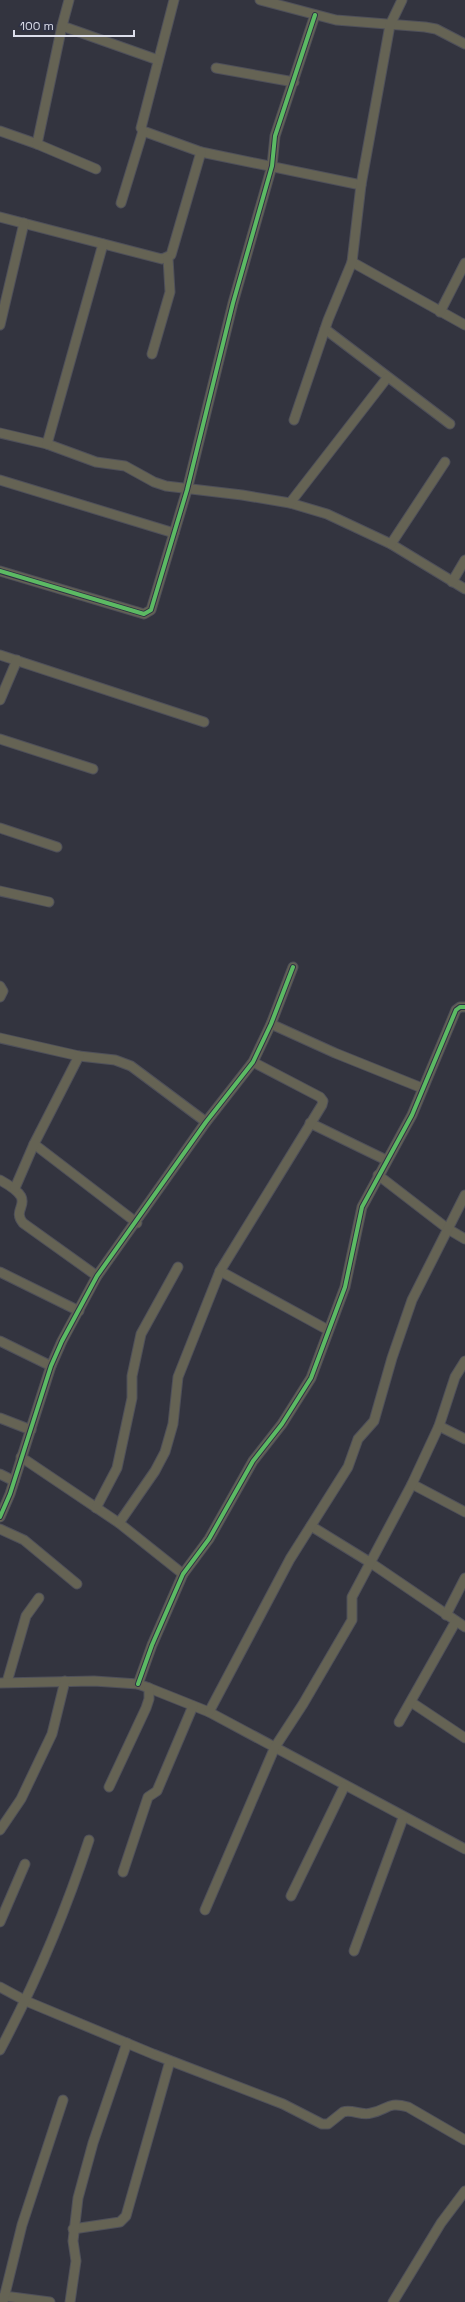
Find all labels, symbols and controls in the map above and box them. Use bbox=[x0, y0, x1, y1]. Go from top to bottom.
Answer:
scale bar bbox=[14, 12, 134, 38]
text: 100 m bbox=[20, 18, 54, 34]

